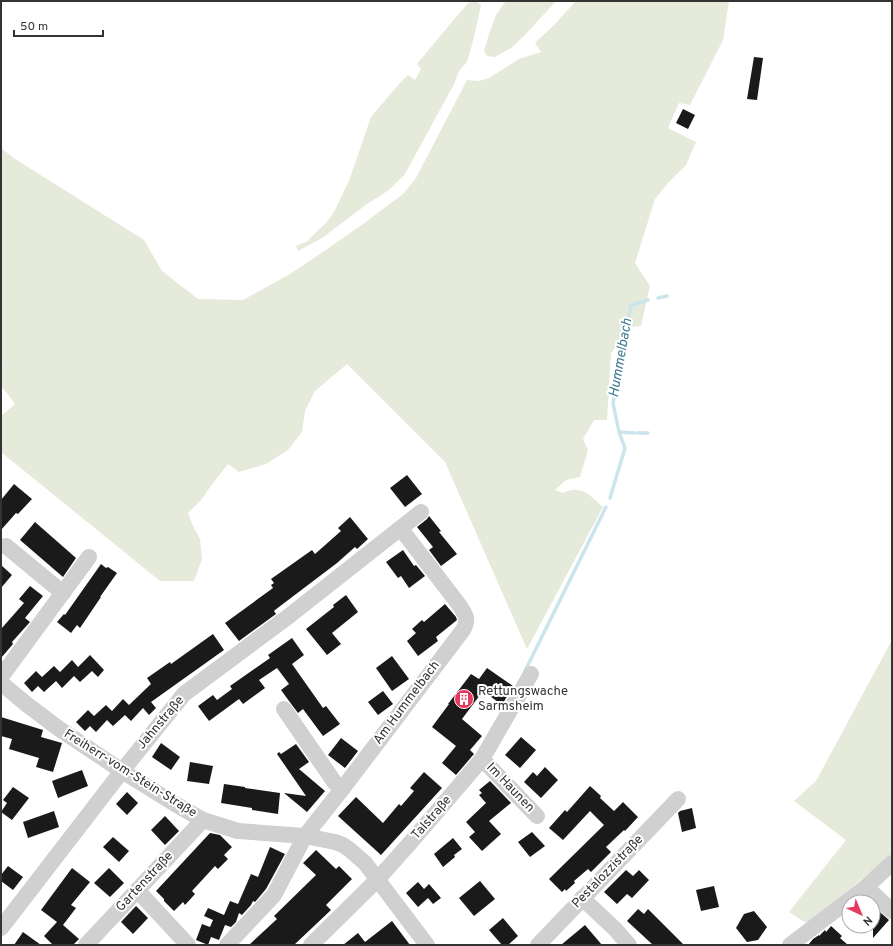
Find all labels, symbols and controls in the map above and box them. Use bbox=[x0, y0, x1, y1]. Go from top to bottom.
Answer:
scale bar bbox=[14, 12, 103, 38]
text: 50 m bbox=[20, 19, 48, 35]
water label: Hummelbach bbox=[606, 317, 636, 399]
street label: Am Hummelbach bbox=[370, 658, 444, 748]
place label: Rettungswache Sarmsheim bbox=[478, 684, 568, 715]
building icon: Rettungswache Sarmsheim bbox=[453, 688, 475, 710]
street label: Jahnstraße bbox=[134, 693, 188, 753]
street label: Freiherr-vom-Stein-Straße bbox=[61, 726, 199, 822]
street label: Im Haunen bbox=[482, 760, 538, 816]
street label: Talstraße bbox=[409, 793, 455, 843]
street label: Pestalozzistraße bbox=[569, 832, 647, 912]
street label: Gartenstraße bbox=[113, 849, 177, 915]
north arrow bbox=[841, 894, 881, 934]
text: N bbox=[860, 913, 875, 928]

